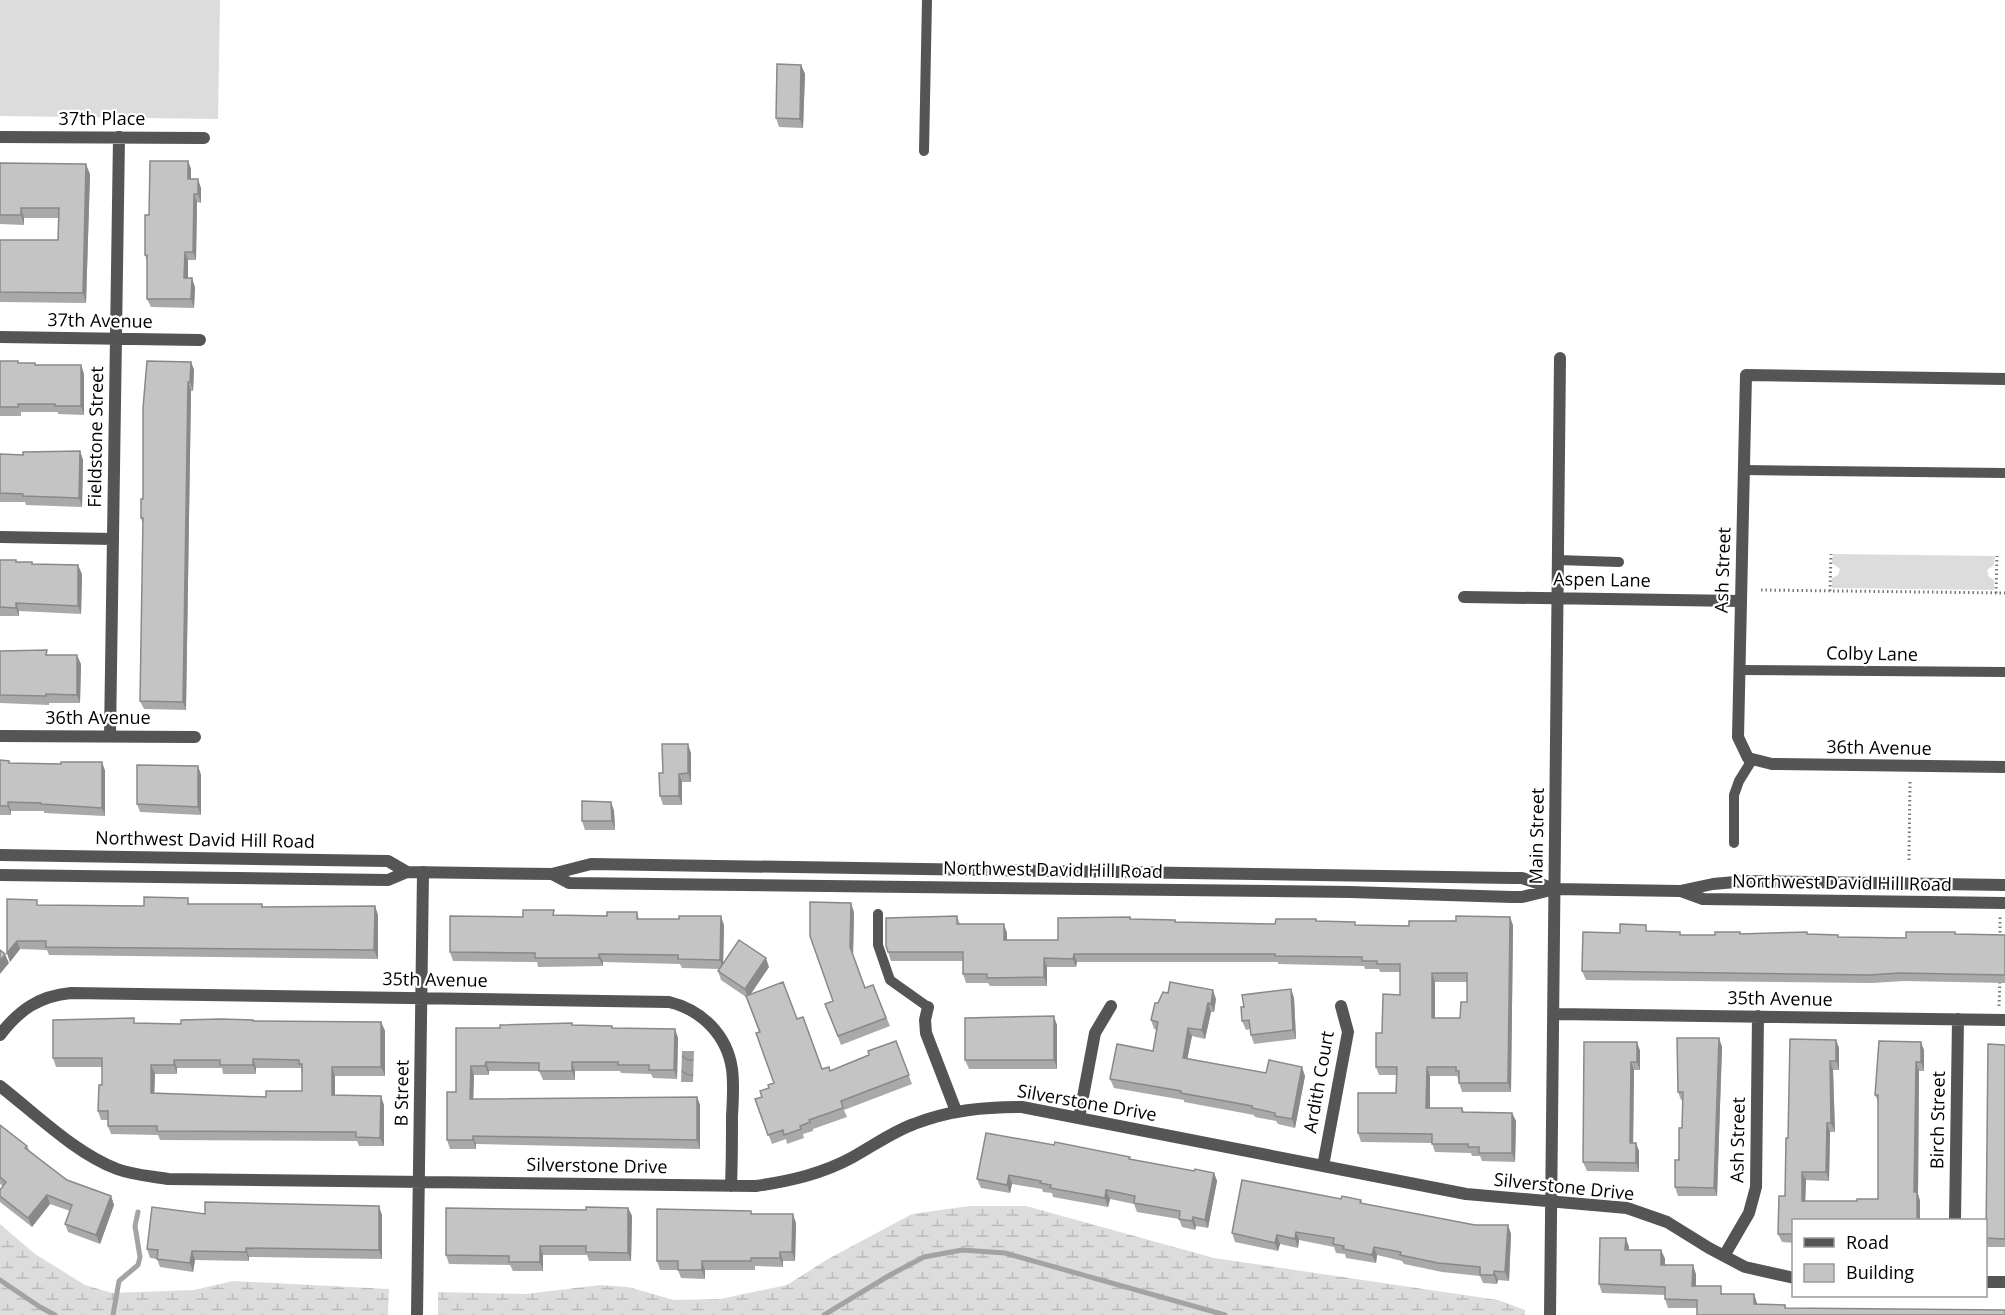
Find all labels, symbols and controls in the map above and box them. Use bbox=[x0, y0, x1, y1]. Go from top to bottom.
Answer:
street label: 37th Place bbox=[59, 106, 145, 130]
street label: 37th Avenue bbox=[47, 307, 153, 333]
street label: Fieldstone Street bbox=[82, 366, 108, 508]
street label: Ash Street bbox=[1709, 527, 1735, 613]
street label: Aspen Lane bbox=[1553, 566, 1651, 592]
street label: Colby Lane bbox=[1826, 640, 1918, 666]
street label: 36th Avenue bbox=[45, 705, 151, 729]
street label: 36th Avenue bbox=[1826, 734, 1932, 760]
street label: Main Street bbox=[1523, 787, 1549, 885]
street label: Northwest David Hill Road bbox=[95, 825, 315, 853]
street label: Northwest David Hill Road bbox=[943, 855, 1163, 883]
street label: Northwest David Hill Road bbox=[1732, 868, 1952, 896]
street label: 35th Avenue bbox=[382, 966, 488, 992]
street label: 35th Avenue bbox=[1727, 985, 1833, 1011]
street label: Ardith Court bbox=[1297, 1029, 1339, 1135]
street label: B Street bbox=[388, 1059, 414, 1126]
street label: Birch Street bbox=[1924, 1071, 1950, 1169]
street label: Silverstone Drive bbox=[1016, 1078, 1159, 1126]
street label: Ash Street bbox=[1724, 1097, 1750, 1183]
street label: Silverstone Drive bbox=[526, 1152, 668, 1178]
street label: Silverstone Drive bbox=[1493, 1167, 1636, 1205]
legend bbox=[1792, 1219, 1987, 1297]
text: Road bbox=[1846, 1230, 1889, 1254]
text: Building bbox=[1846, 1260, 1914, 1284]

